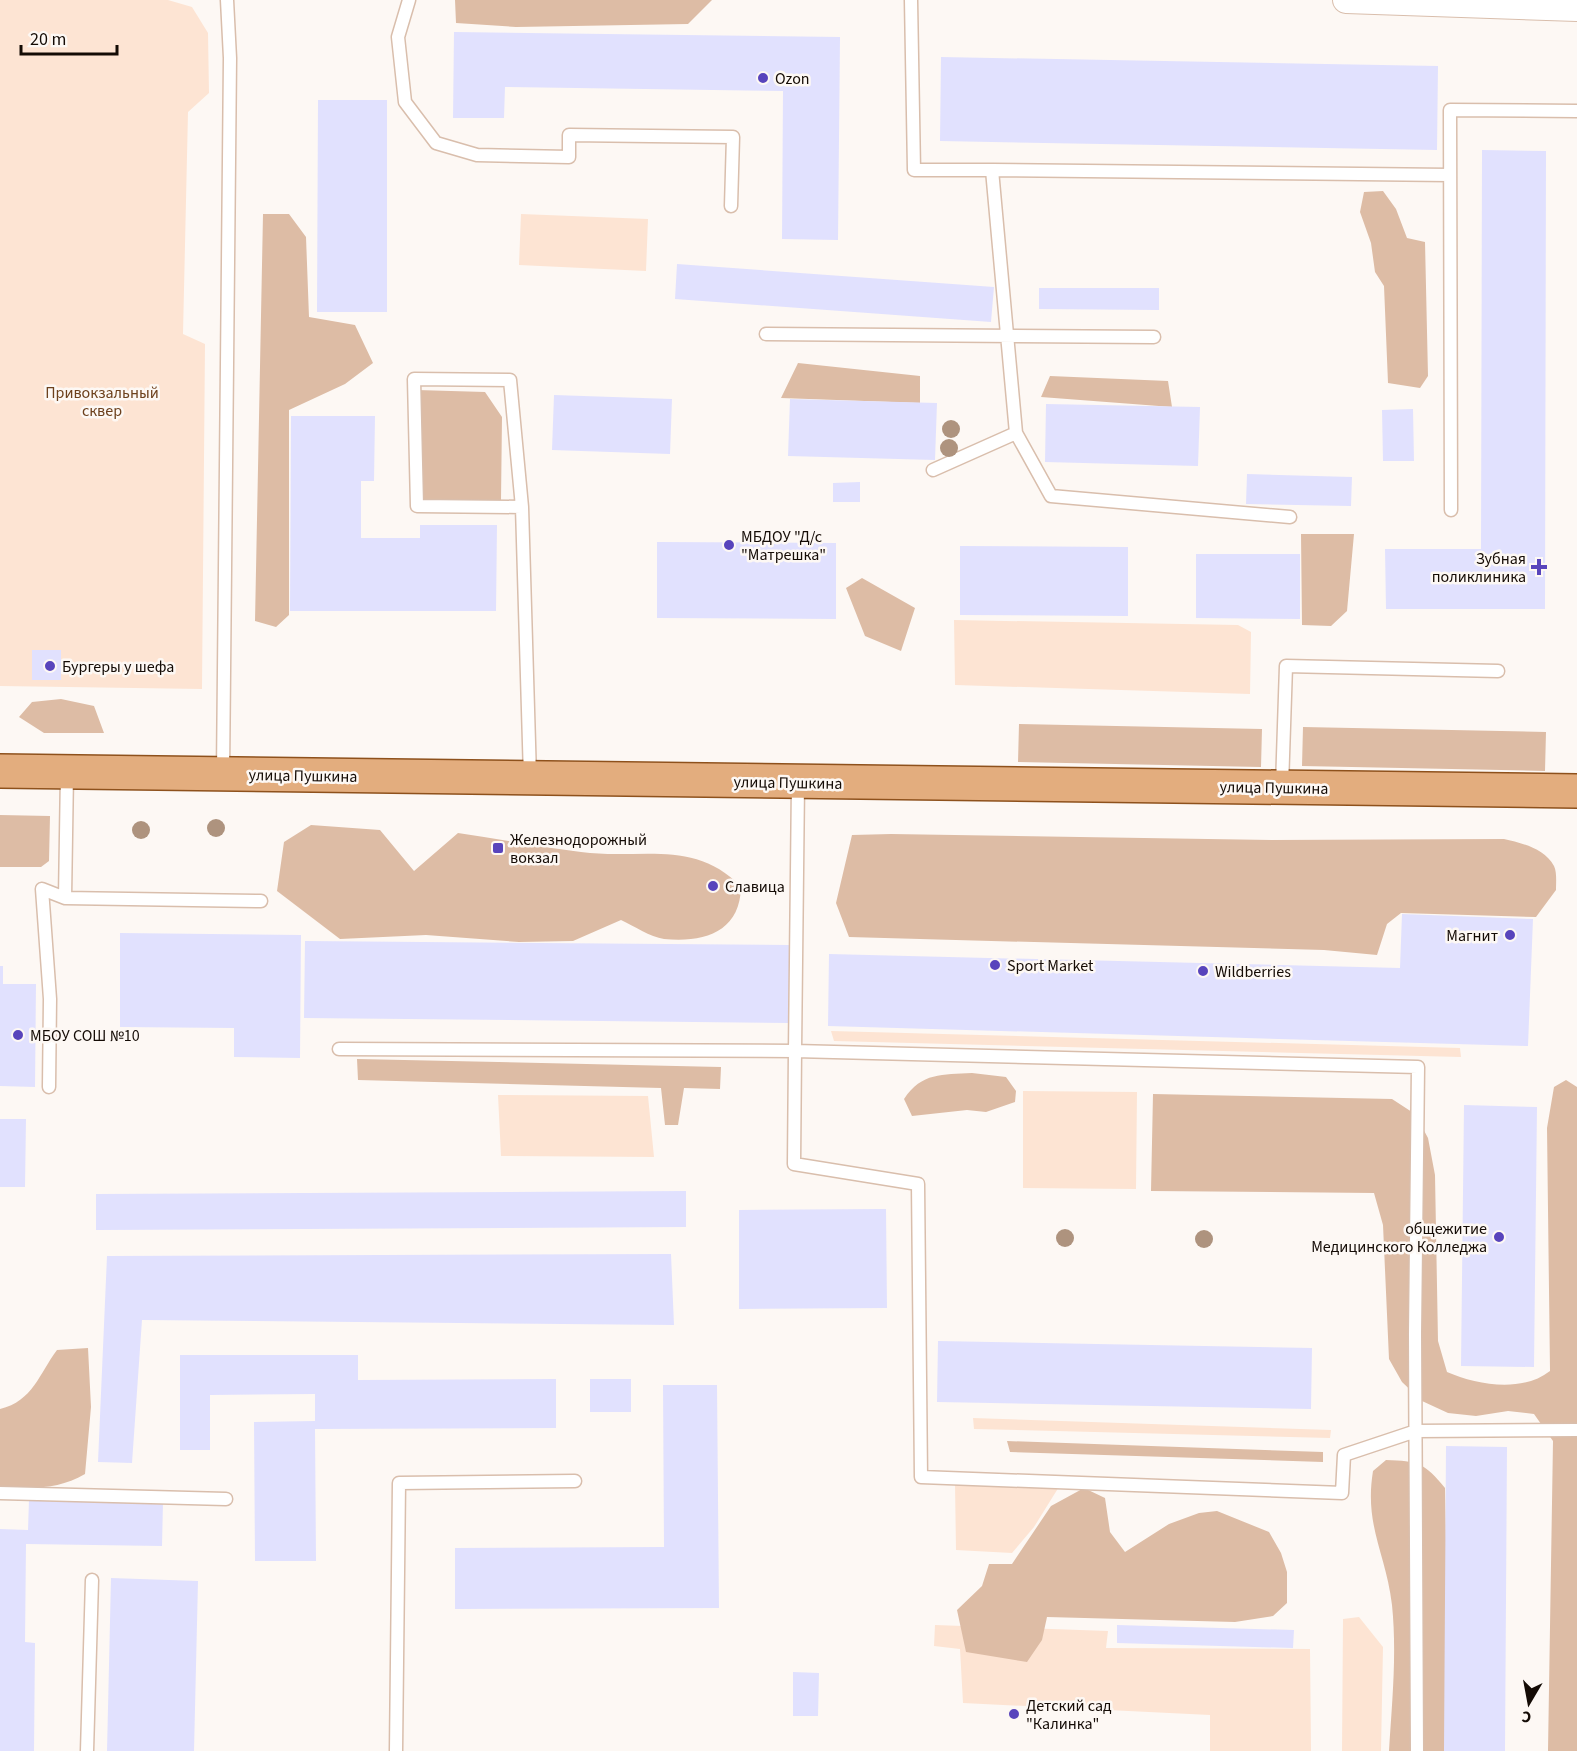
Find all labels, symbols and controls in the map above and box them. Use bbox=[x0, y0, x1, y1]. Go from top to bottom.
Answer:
scale bar bbox=[21, 18, 117, 56]
text: 20 m bbox=[30, 27, 66, 52]
place label: Ozon bbox=[775, 68, 810, 90]
marker: Ozon bbox=[756, 71, 770, 85]
park label: Привокзальный сквер bbox=[45, 382, 159, 422]
place label: МБДОУ "Д/с "Матрешка" bbox=[741, 526, 826, 566]
marker: МБДОУ "Д/с "Матрешка" bbox=[722, 538, 736, 552]
place label: Зубная поликлиника bbox=[1432, 548, 1526, 588]
marker: Зубная поликлиника bbox=[1530, 558, 1548, 576]
place label: Бургеры у шефа bbox=[62, 656, 174, 678]
marker: Бургеры у шефа bbox=[43, 659, 57, 673]
street label: улица Пушкина bbox=[248, 764, 358, 788]
street label: улица Пушкина bbox=[733, 771, 843, 795]
street label: улица Пушкина bbox=[1219, 776, 1329, 800]
place label: Железнодорожный вокзал bbox=[510, 829, 647, 869]
marker: Железнодорожный вокзал bbox=[491, 841, 505, 855]
place label: Славица bbox=[725, 876, 785, 898]
marker: Славица bbox=[706, 879, 720, 893]
place label: Магнит bbox=[1446, 925, 1498, 947]
marker: Магнит bbox=[1503, 928, 1517, 942]
place label: Sport Market bbox=[1007, 955, 1094, 977]
marker: Sport Market bbox=[988, 958, 1002, 972]
place label: Wildberries bbox=[1215, 961, 1291, 983]
marker: Wildberries bbox=[1196, 964, 1210, 978]
place label: МБОУ СОШ №10 bbox=[30, 1025, 140, 1047]
marker: МБОУ СОШ №10 bbox=[11, 1028, 25, 1042]
place label: общежитие Медицинского Колледжа bbox=[1311, 1218, 1487, 1258]
marker: общежитие Медицинского Колледжа bbox=[1492, 1230, 1506, 1244]
north arrow bbox=[1499, 1673, 1559, 1733]
place label: Детский сад "Калинка" bbox=[1026, 1695, 1112, 1735]
text: С bbox=[1520, 1705, 1533, 1728]
marker: Детский сад "Калинка" bbox=[1007, 1707, 1021, 1721]

